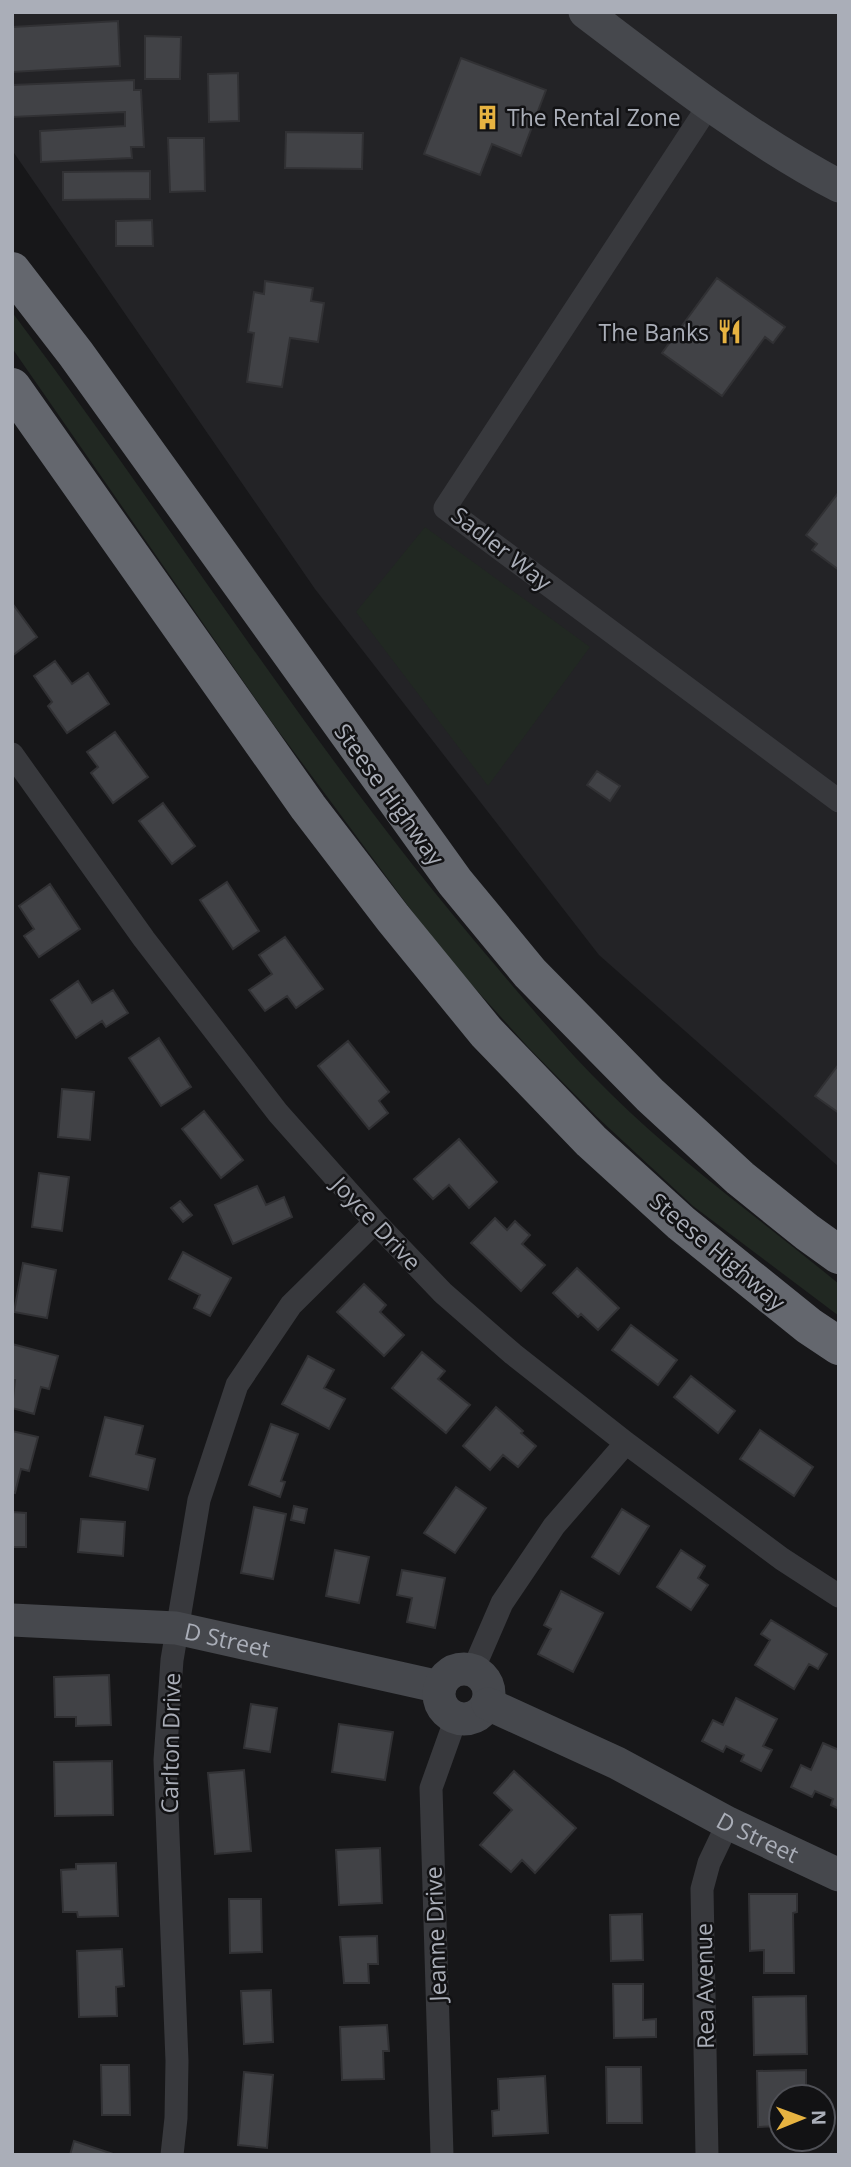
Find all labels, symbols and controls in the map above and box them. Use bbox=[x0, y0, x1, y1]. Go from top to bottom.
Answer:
place label: The Rental Zone bbox=[507, 101, 681, 133]
building icon: The Rental Zone bbox=[473, 103, 501, 131]
place label: The Banks bbox=[599, 316, 709, 348]
restaurant icon: The Banks bbox=[715, 318, 743, 346]
street label: Sadler Way bbox=[445, 499, 559, 598]
street label: Steese Highway bbox=[328, 717, 453, 872]
street label: Joyce Drive bbox=[324, 1168, 429, 1277]
street label: Steese Highway bbox=[643, 1185, 793, 1318]
street label: D Street bbox=[182, 1614, 273, 1665]
street label: Carlton Drive bbox=[153, 1672, 187, 1814]
street label: D Street bbox=[711, 1804, 804, 1870]
street label: Jeanne Drive bbox=[417, 1866, 453, 2004]
street label: Rea Avenue bbox=[687, 1923, 721, 2049]
north arrow bbox=[767, 2083, 837, 2153]
text: N bbox=[806, 2110, 832, 2126]

